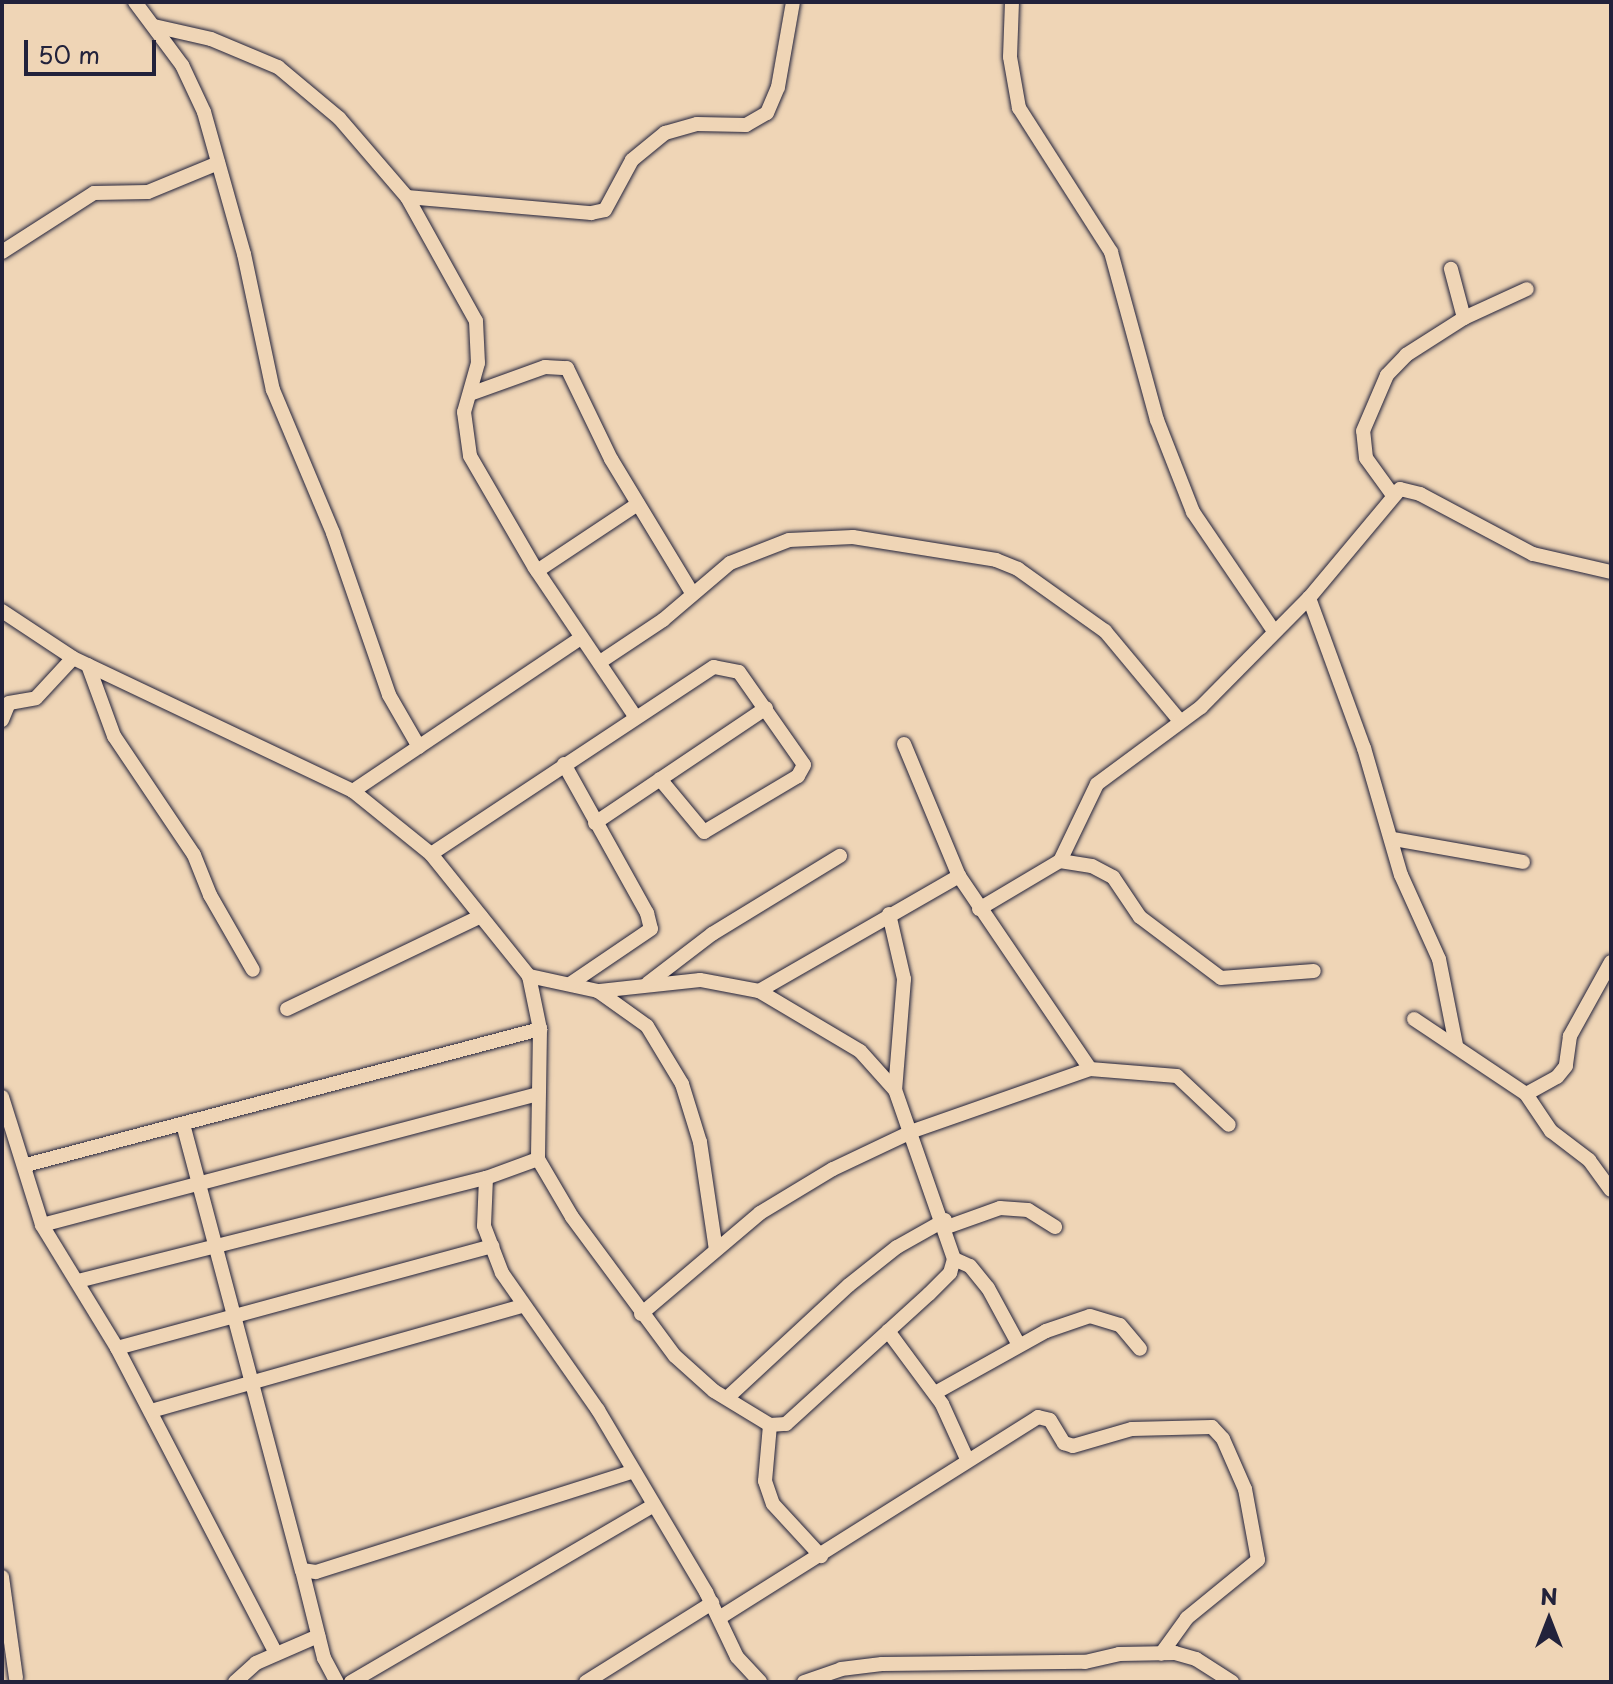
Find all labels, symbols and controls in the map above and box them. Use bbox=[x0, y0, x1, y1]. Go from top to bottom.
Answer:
scale bar bbox=[28, 24, 160, 74]
text: 50 m bbox=[38, 36, 100, 72]
text: N bbox=[1540, 1579, 1558, 1612]
north arrow bbox=[1509, 1580, 1589, 1660]

